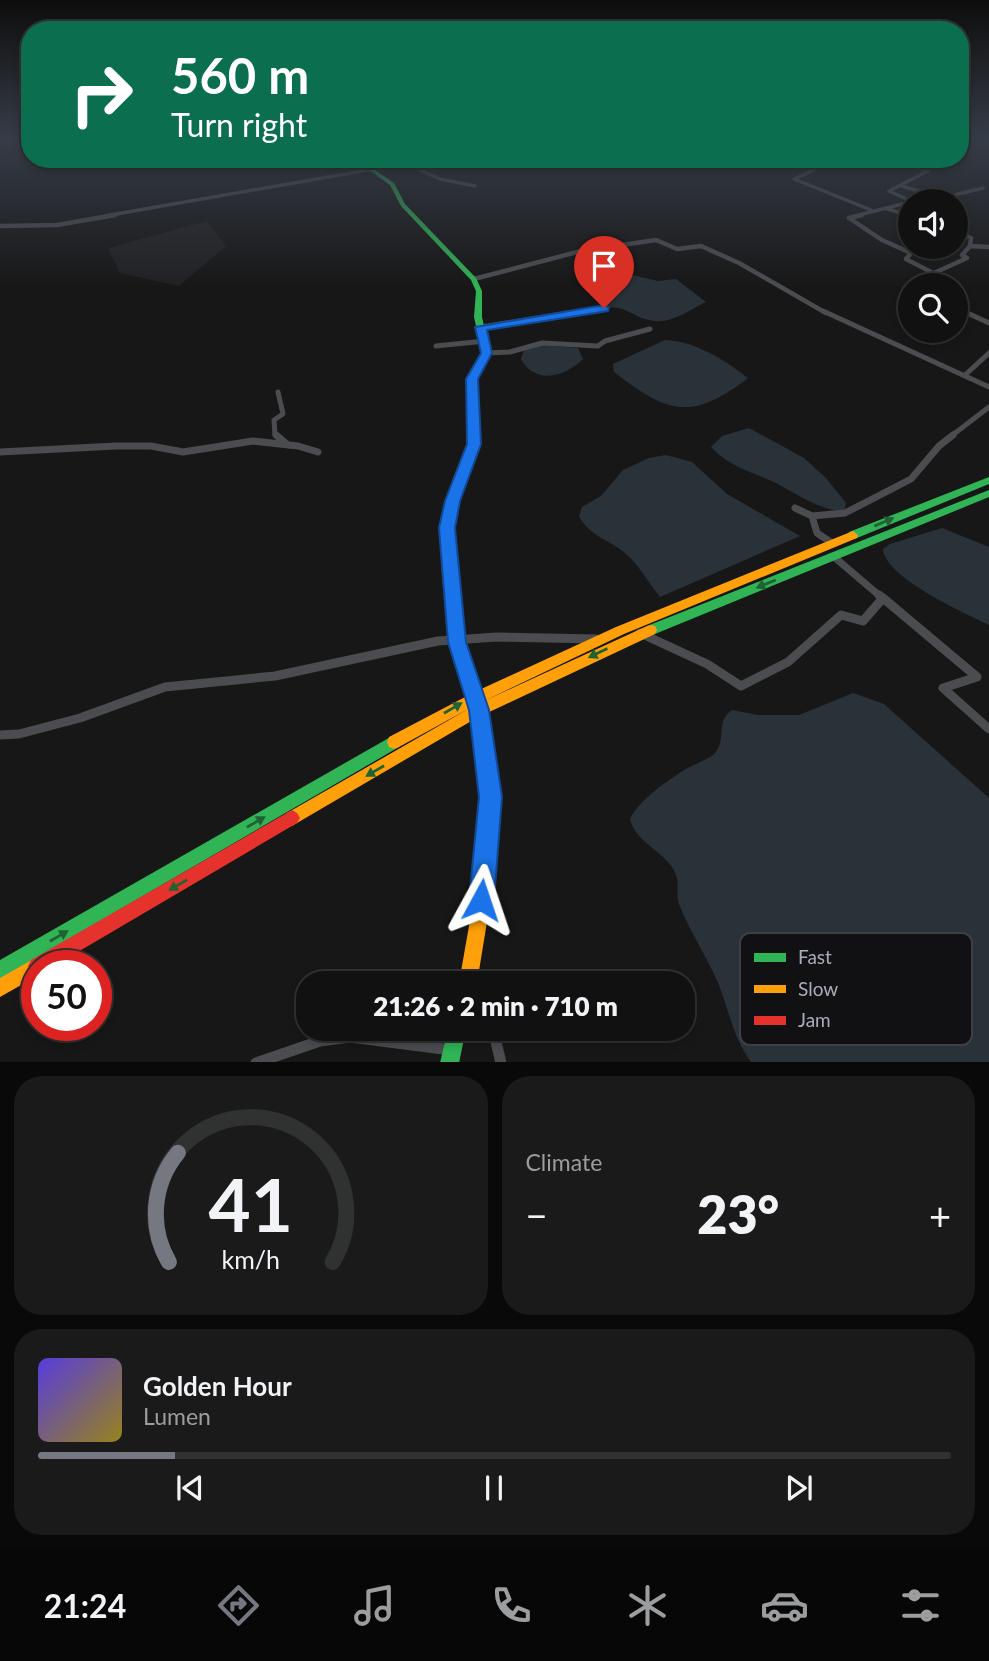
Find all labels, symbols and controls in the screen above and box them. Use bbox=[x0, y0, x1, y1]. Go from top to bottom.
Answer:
text: 560 m bbox=[171, 46, 309, 104]
icon: right bbox=[56, 49, 147, 140]
text: Turn right bbox=[171, 105, 307, 144]
map controls bbox=[898, 189, 968, 343]
button: sound bbox=[898, 189, 968, 259]
pin bbox=[574, 236, 634, 308]
icon: arrive bbox=[585, 247, 623, 285]
button: search bbox=[898, 273, 968, 343]
one-way arrow bbox=[873, 516, 894, 527]
one-way arrow bbox=[755, 578, 776, 589]
one-way arrow bbox=[588, 648, 608, 659]
one-way arrow bbox=[443, 702, 463, 714]
one-way arrow bbox=[365, 765, 385, 777]
one-way arrow bbox=[246, 816, 266, 828]
position arrow bbox=[444, 863, 518, 937]
one-way arrow bbox=[169, 878, 188, 891]
one-way arrow bbox=[49, 930, 69, 942]
legend bbox=[740, 933, 972, 1045]
text: Fast bbox=[798, 945, 832, 968]
speed limit sign: 50 bbox=[21, 950, 112, 1041]
text: Slow bbox=[798, 977, 838, 1000]
text: 21:26 · 2 min · 710 m bbox=[373, 990, 618, 1022]
text: Jam bbox=[798, 1008, 831, 1031]
text: Climate bbox=[526, 1148, 602, 1176]
text: 41 bbox=[209, 1160, 293, 1248]
text: 23° bbox=[697, 1183, 779, 1245]
text: − bbox=[526, 1192, 548, 1238]
text: + bbox=[929, 1192, 951, 1238]
text: km/h bbox=[221, 1243, 280, 1273]
text: Golden Hour bbox=[143, 1370, 292, 1402]
text: Lumen bbox=[143, 1402, 211, 1430]
icon: previous bbox=[171, 1469, 209, 1507]
icon: pause bbox=[475, 1469, 513, 1507]
icon: next bbox=[780, 1469, 818, 1507]
icon: directions bbox=[214, 1581, 263, 1630]
icon: music bbox=[350, 1581, 399, 1630]
icon: phone bbox=[487, 1581, 536, 1630]
icon: climate bbox=[623, 1581, 672, 1630]
icon: car bbox=[760, 1581, 809, 1630]
icon: filters bbox=[896, 1581, 945, 1630]
text: 21:24 bbox=[44, 1586, 126, 1625]

